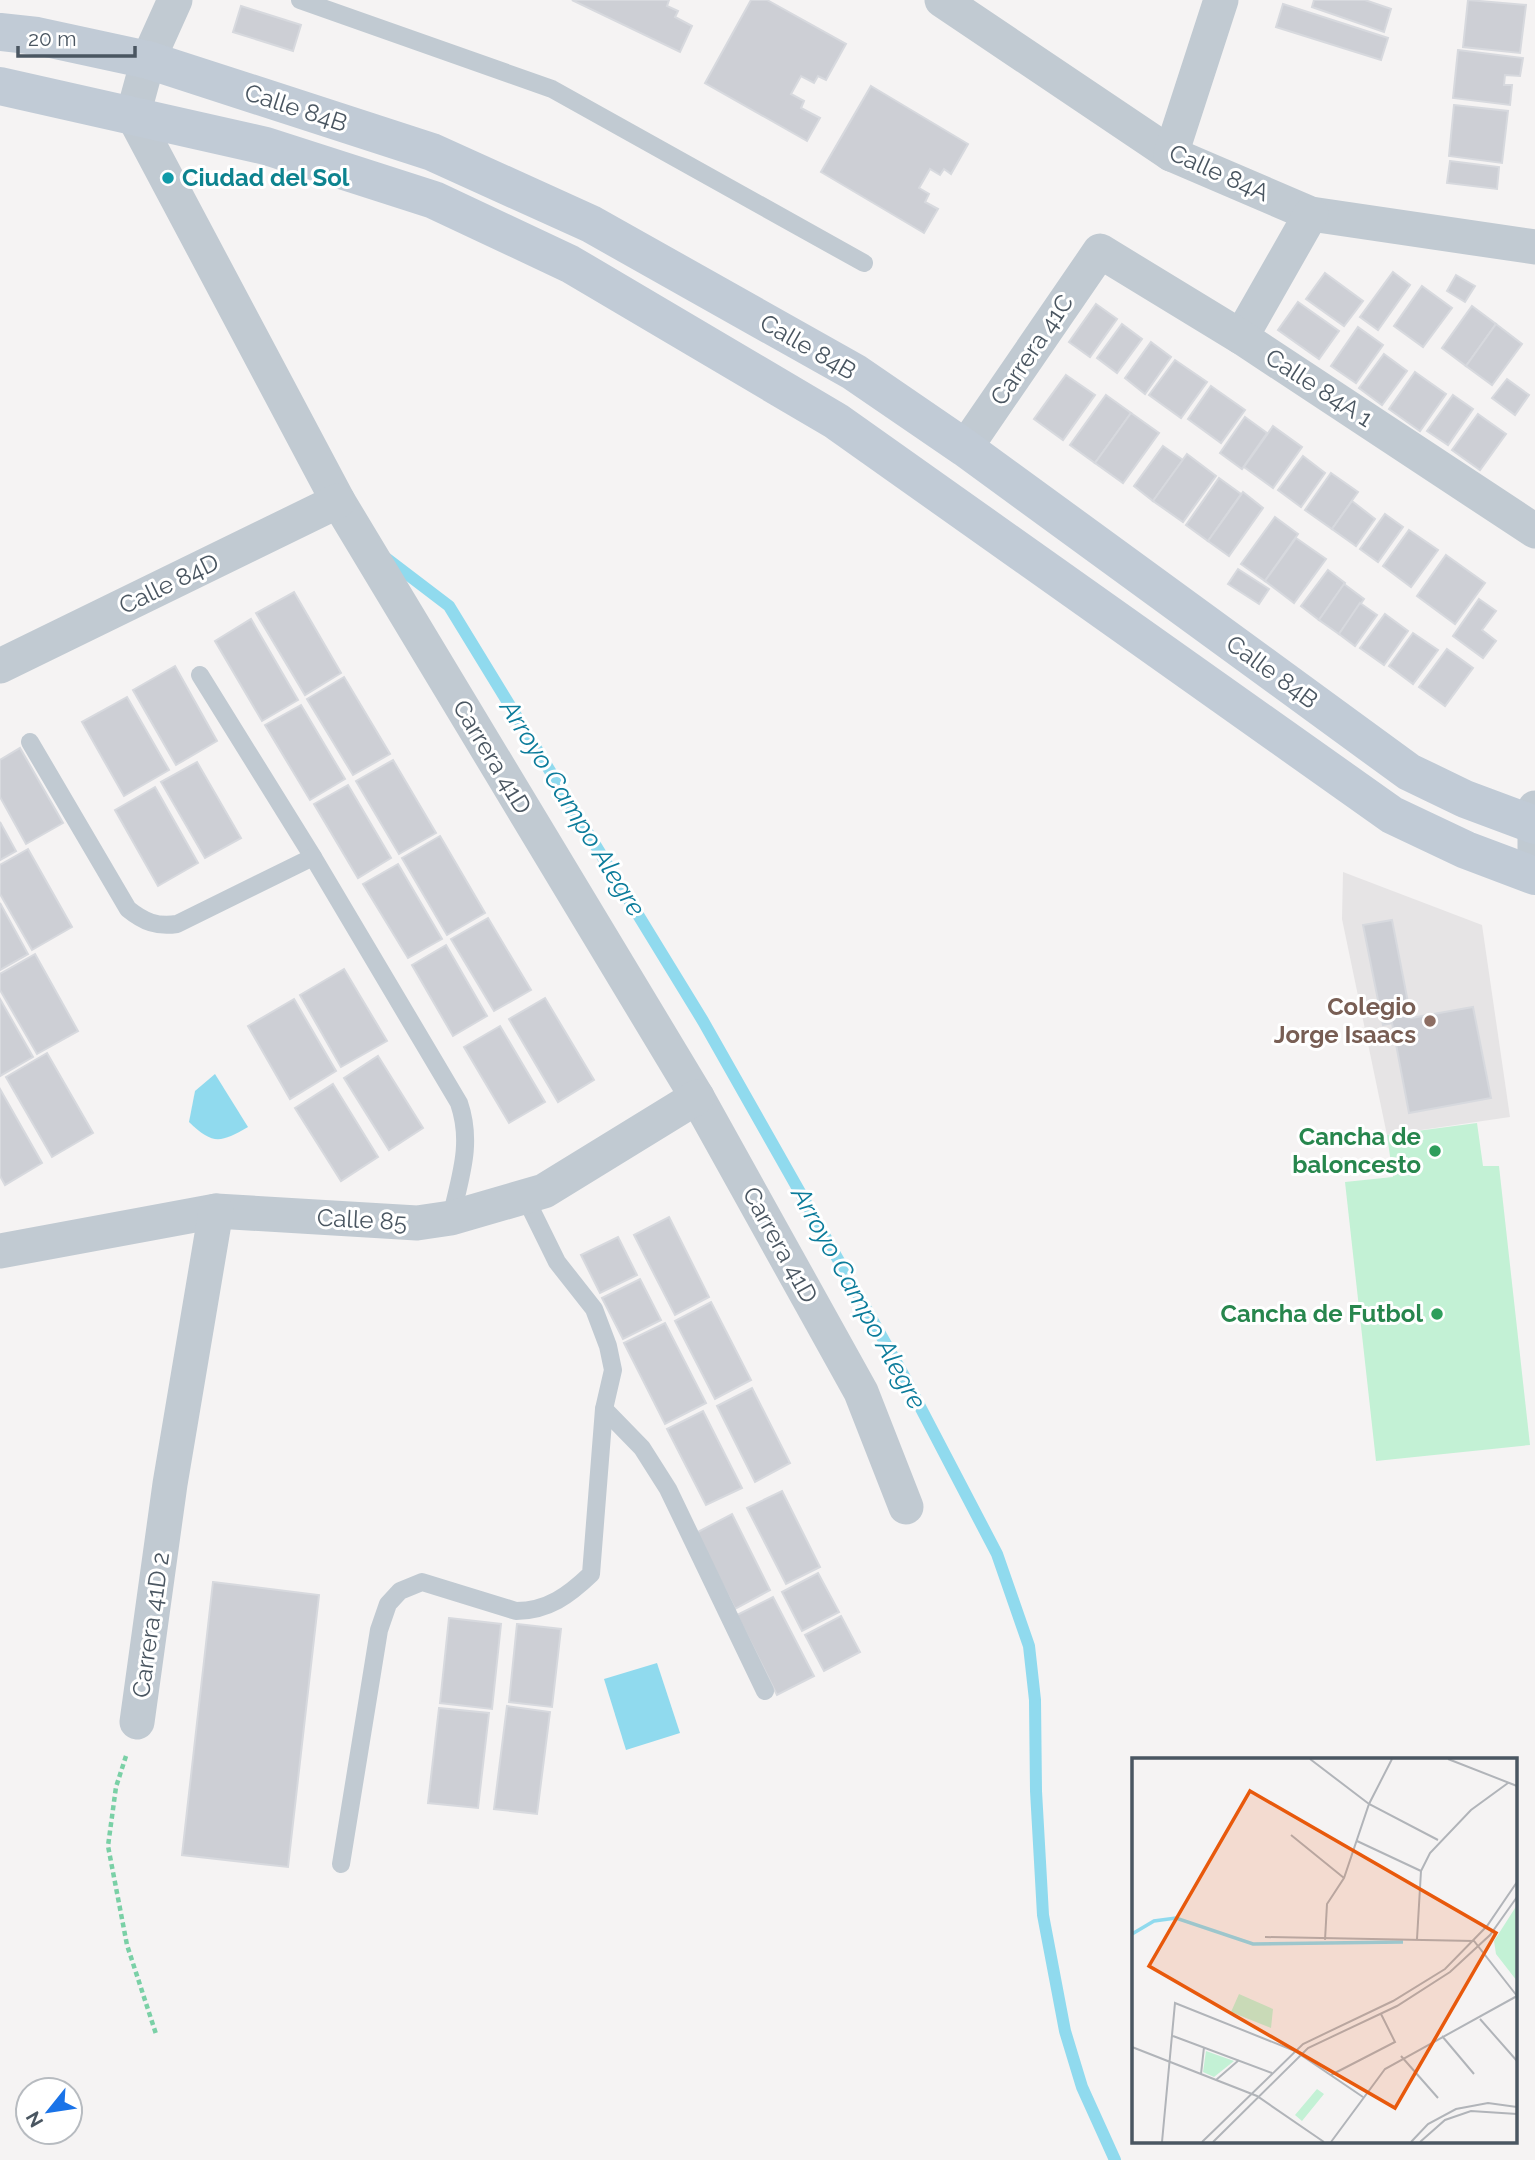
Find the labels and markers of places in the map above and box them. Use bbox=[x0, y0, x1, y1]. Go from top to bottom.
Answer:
place label: Ciudad del Sol bbox=[182, 163, 350, 192]
marker: Ciudad del Sol bbox=[160, 170, 176, 186]
place label: Colegio Jorge Isaacs bbox=[1274, 992, 1416, 1049]
marker: Colegio Jorge Isaacs bbox=[1422, 1013, 1438, 1029]
place label: Cancha de baloncesto bbox=[1292, 1122, 1421, 1179]
marker: Cancha de baloncesto bbox=[1427, 1143, 1443, 1159]
place label: Cancha de Futbol bbox=[1220, 1299, 1423, 1328]
marker: Cancha de Futbol bbox=[1429, 1306, 1445, 1322]

